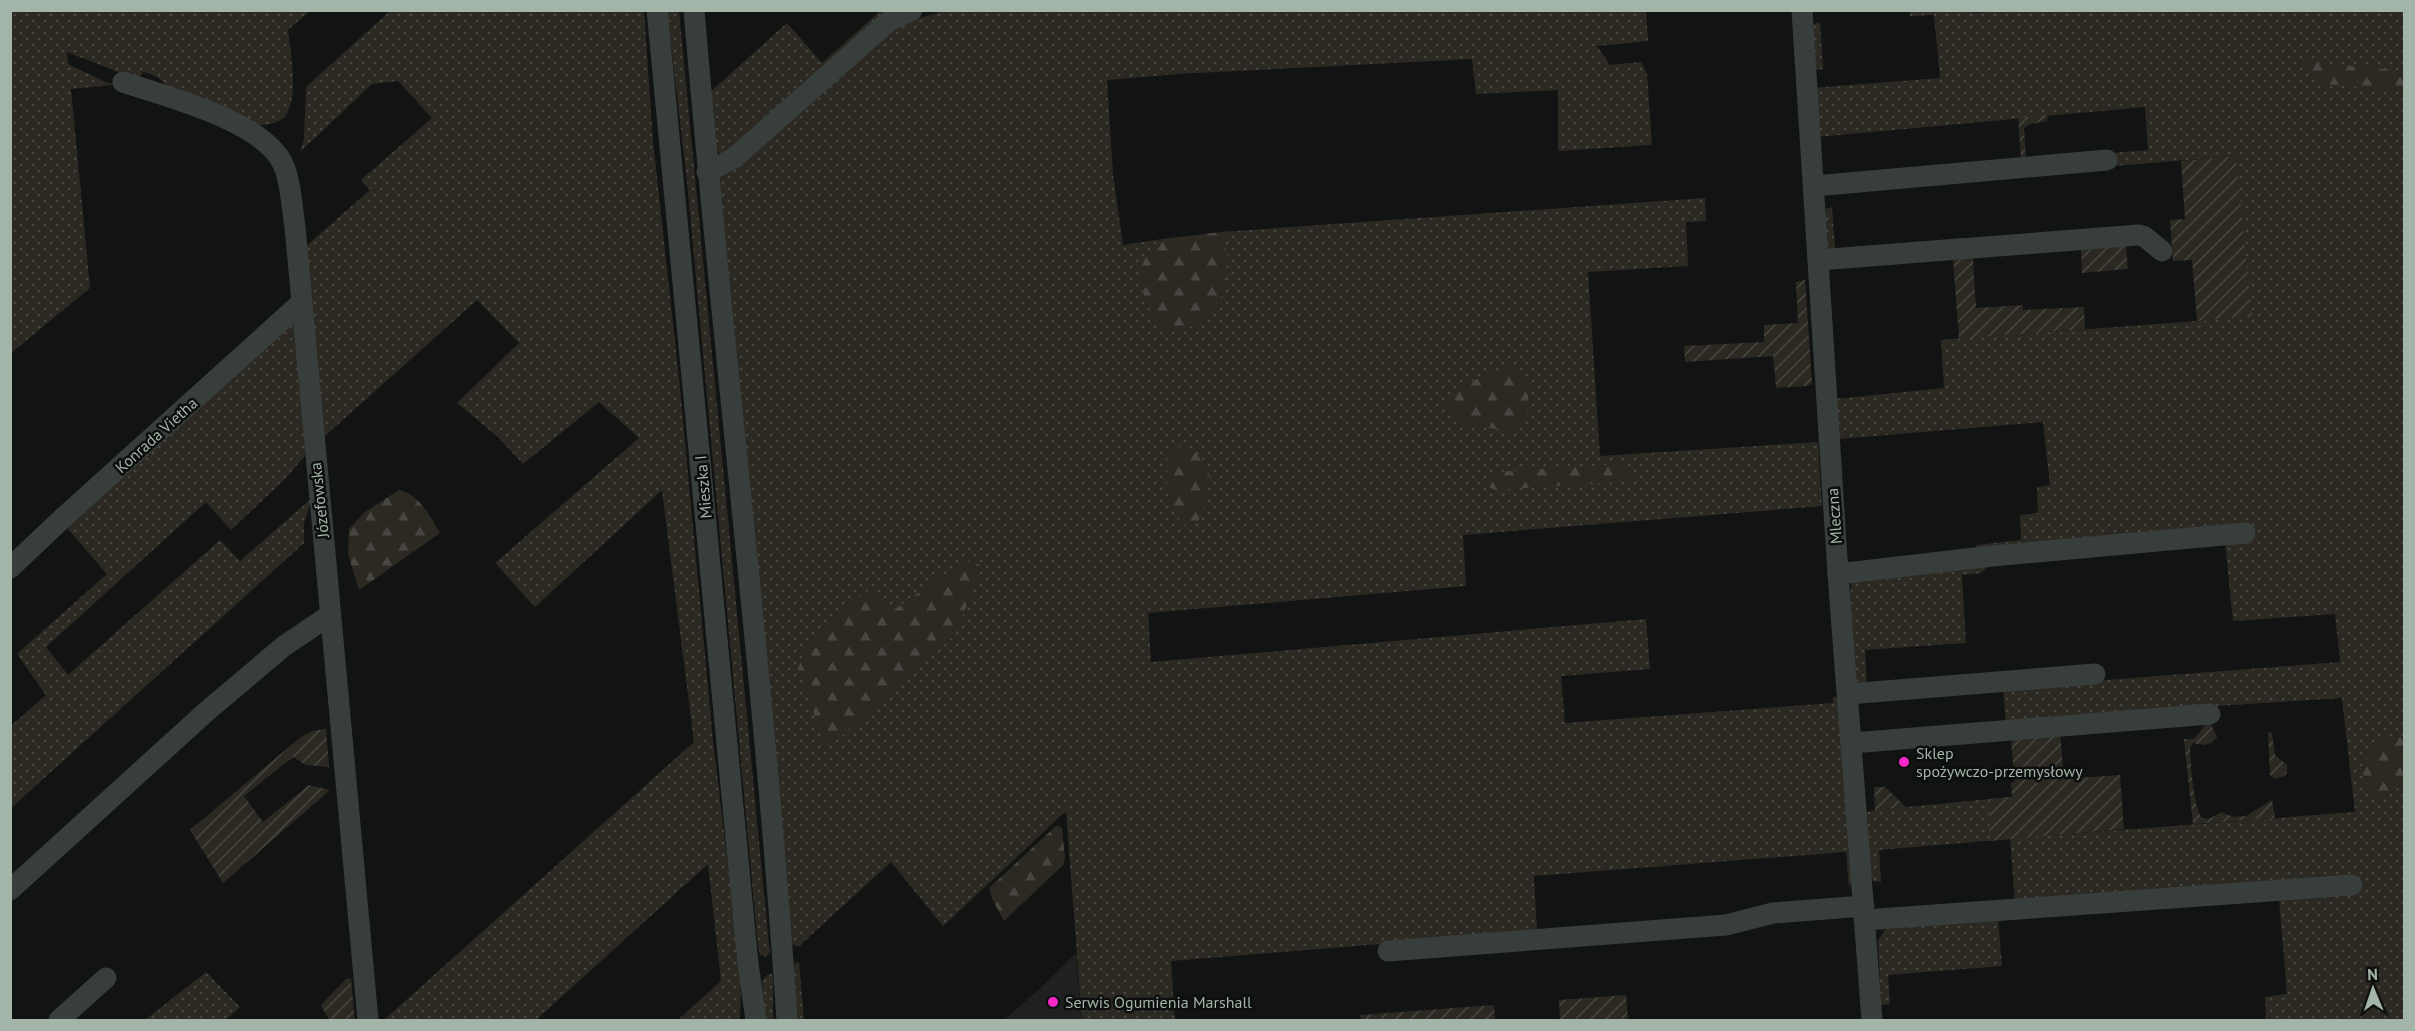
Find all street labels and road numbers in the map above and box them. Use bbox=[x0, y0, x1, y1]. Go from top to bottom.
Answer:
street label: Konrada Vietha bbox=[111, 393, 201, 477]
street label: Mieszka I bbox=[690, 454, 716, 520]
street label: Józefowska bbox=[305, 461, 333, 540]
street label: Mleczna bbox=[1822, 487, 1846, 545]

